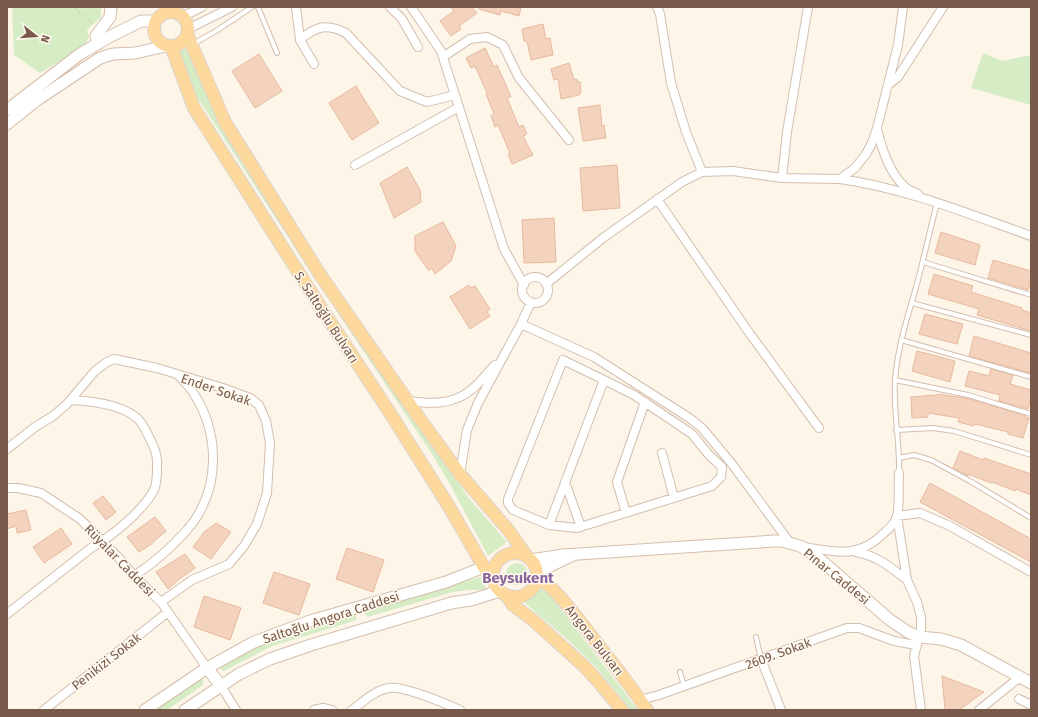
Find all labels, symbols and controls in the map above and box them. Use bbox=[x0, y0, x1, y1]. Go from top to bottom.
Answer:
north arrow bbox=[16, 16, 56, 56]
text: N bbox=[38, 33, 52, 44]
street label: S. Saltoğlu Bulvarı bbox=[291, 269, 362, 366]
street label: Ender Sokak bbox=[179, 371, 253, 408]
street label: Rüyalar Caddesi bbox=[81, 521, 158, 600]
street label: Pınar Caddesi bbox=[801, 545, 873, 608]
district label: Beysukent bbox=[482, 569, 554, 587]
street label: Saltoğlu Angora Caddesi bbox=[261, 588, 401, 647]
street label: Angora Bulvarı bbox=[562, 602, 627, 679]
street label: Penikizi Sokak bbox=[69, 630, 144, 693]
street label: 2609. Sokak bbox=[743, 635, 813, 672]

